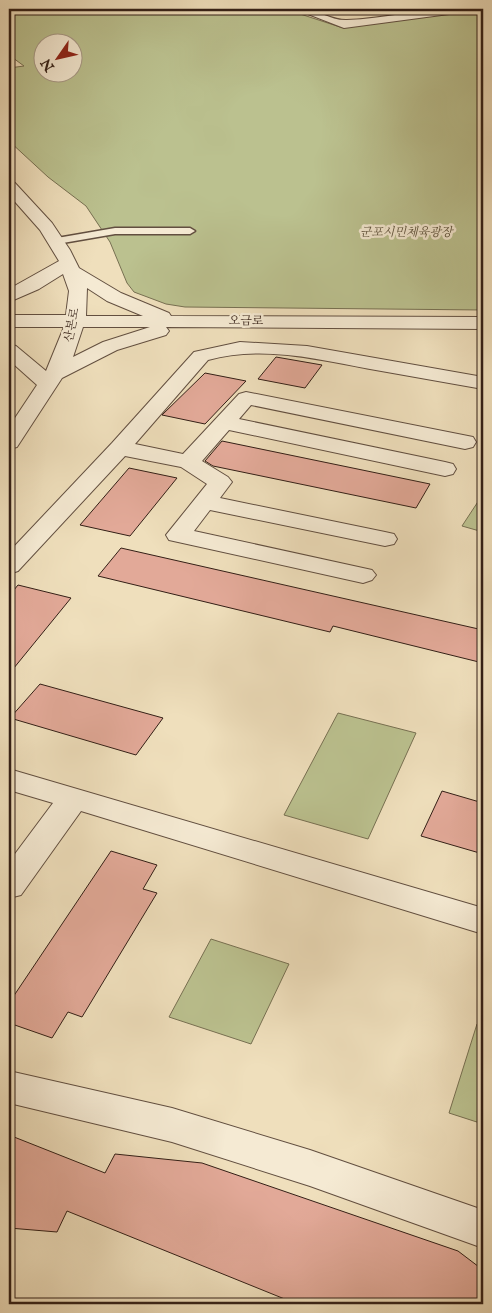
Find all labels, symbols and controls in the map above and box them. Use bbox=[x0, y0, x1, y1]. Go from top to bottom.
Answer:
north arrow bbox=[32, 32, 82, 82]
text: N bbox=[37, 55, 59, 76]
park label: 군포시민체육광장 bbox=[360, 225, 455, 240]
street label: 산본로 bbox=[61, 306, 83, 344]
street label: 오금로 bbox=[228, 313, 264, 329]

